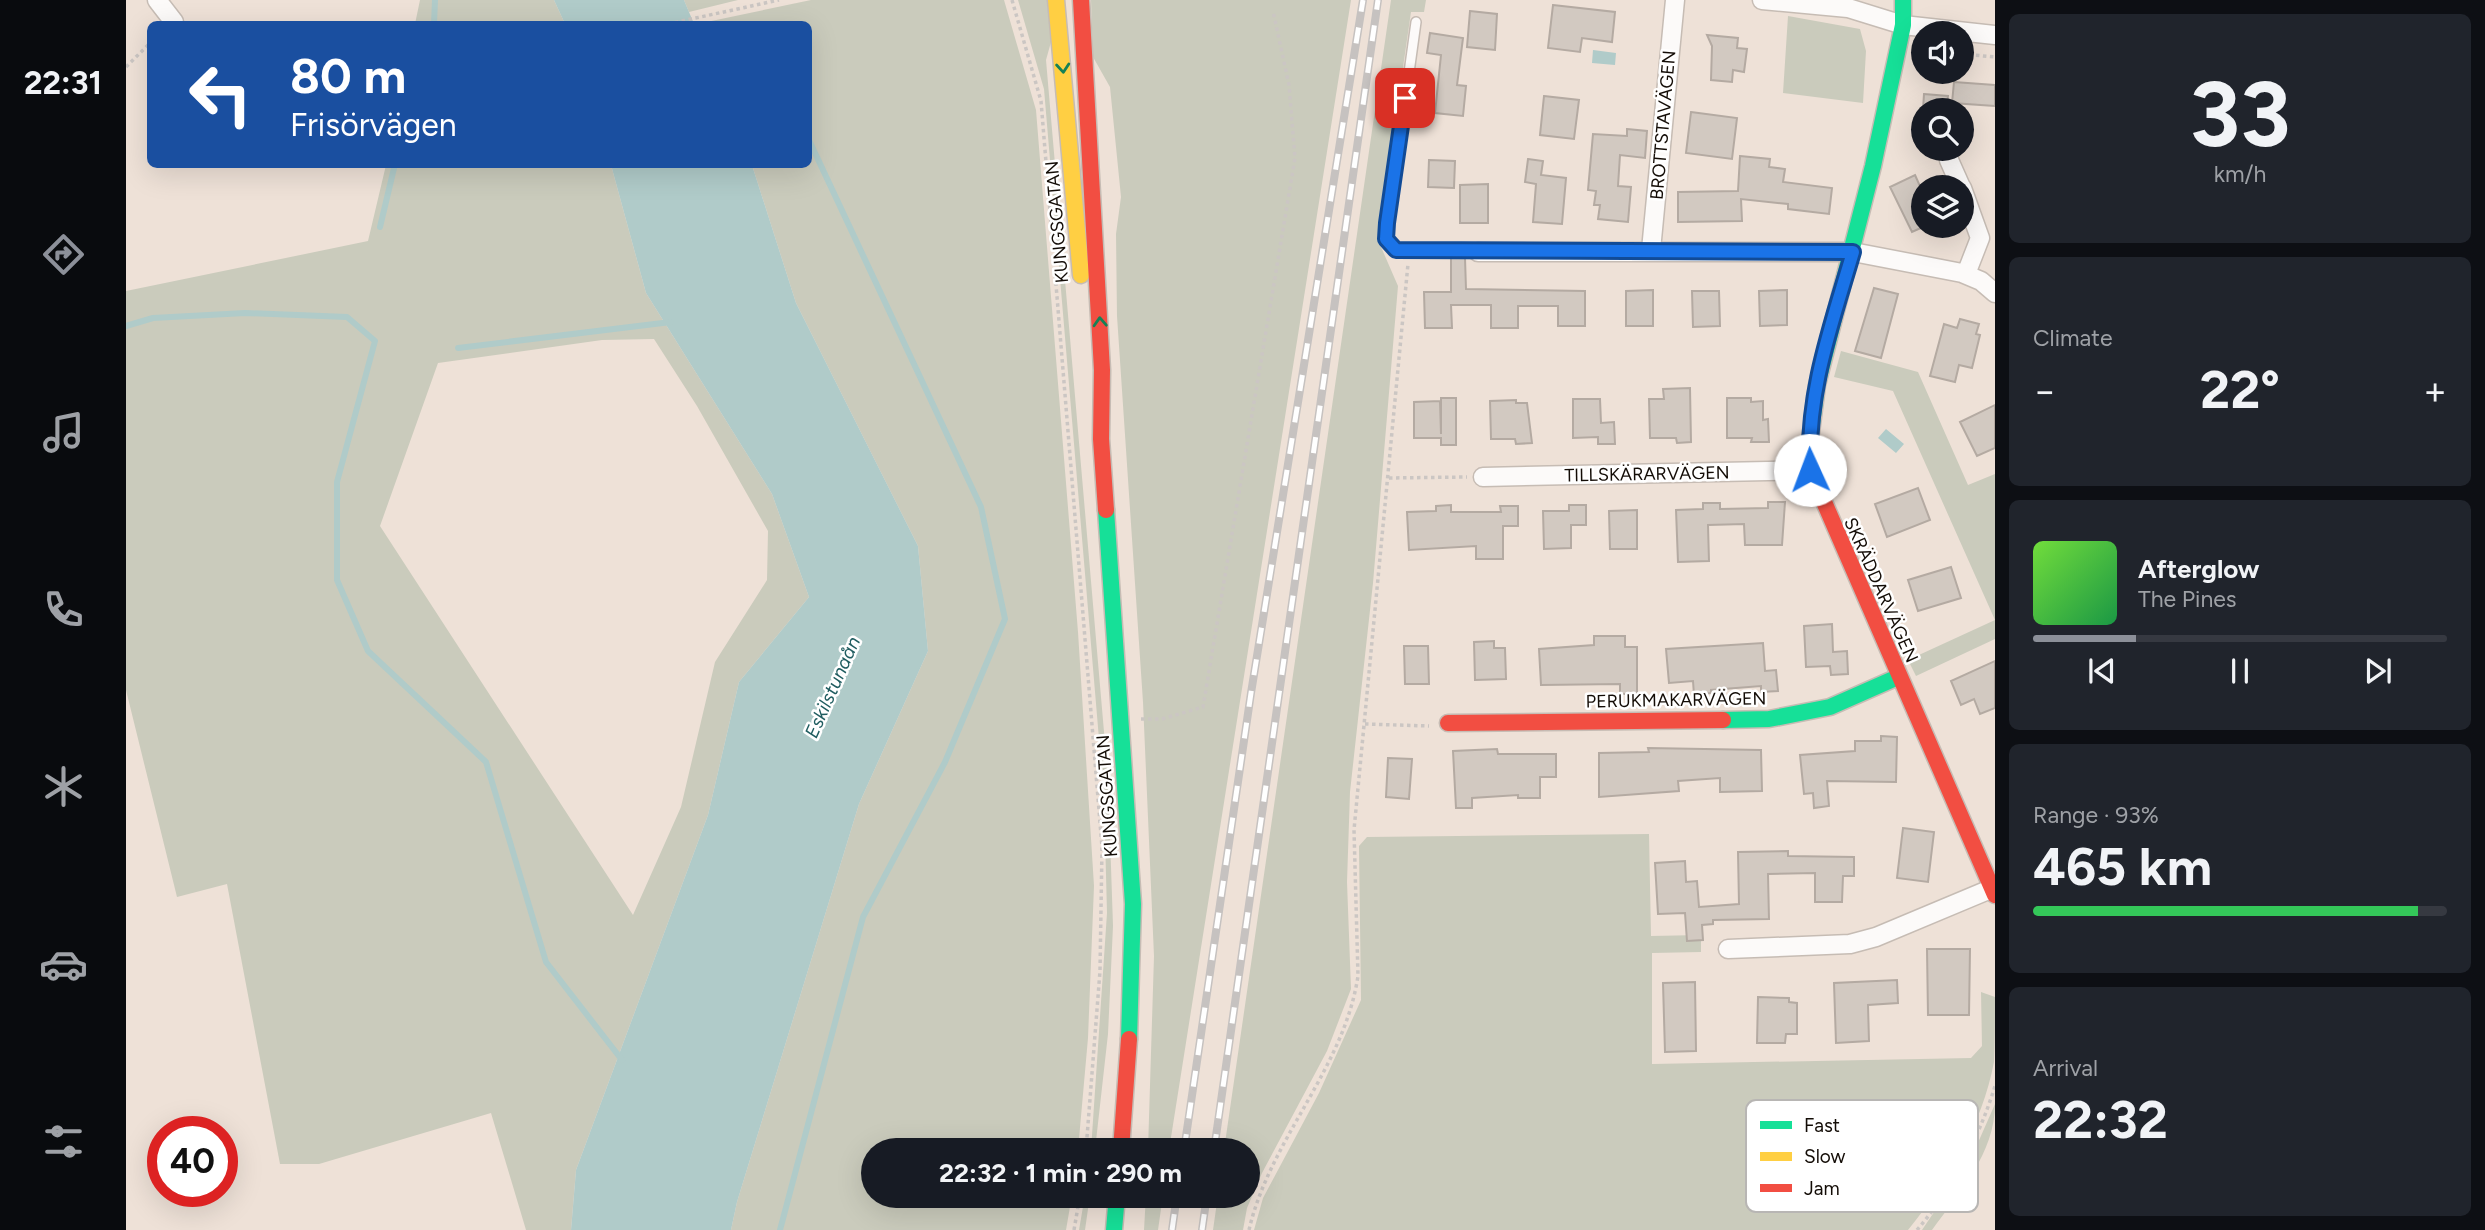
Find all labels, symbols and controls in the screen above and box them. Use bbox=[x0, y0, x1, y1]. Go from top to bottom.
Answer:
map controls bbox=[1911, 21, 1974, 238]
button: sound bbox=[1911, 21, 1974, 84]
text: 80 m bbox=[290, 46, 406, 105]
icon: left bbox=[175, 49, 266, 140]
street label: BROTTSTAVÄGEN bbox=[1646, 49, 1680, 201]
text: 33 bbox=[2189, 60, 2291, 169]
one-way arrow bbox=[1055, 62, 1070, 74]
text: 22:31 bbox=[24, 64, 102, 102]
pin bbox=[1375, 68, 1435, 128]
icon: arrive bbox=[1386, 79, 1424, 117]
button: search bbox=[1911, 98, 1974, 161]
text: Frisörvägen bbox=[290, 106, 457, 144]
street label: KUNGSGATAN bbox=[1041, 160, 1073, 284]
text: km/h bbox=[2214, 160, 2266, 188]
button: layers bbox=[1911, 175, 1974, 238]
icon: directions bbox=[39, 230, 88, 279]
one-way arrow bbox=[1092, 316, 1107, 327]
text: Climate bbox=[2033, 324, 2112, 352]
text: 22° bbox=[2200, 359, 2280, 421]
text: − bbox=[2033, 368, 2057, 414]
text: + bbox=[2423, 368, 2447, 414]
icon: music bbox=[39, 408, 88, 457]
position arrow bbox=[1773, 433, 1847, 507]
street label: TILLSKÄRARVÄGEN bbox=[1564, 462, 1730, 486]
street label: SKRÄDDARVÄGEN bbox=[1839, 514, 1923, 666]
text: Afterglow bbox=[2138, 553, 2260, 585]
icon: phone bbox=[39, 585, 88, 634]
text: The Pines bbox=[2138, 585, 2237, 613]
water label: Eskilstunaån bbox=[800, 633, 865, 741]
icon: previous bbox=[2083, 652, 2121, 690]
icon: pause bbox=[2221, 652, 2259, 690]
icon: next bbox=[2359, 652, 2397, 690]
street label: PERUKMAKARVÄGEN bbox=[1585, 687, 1767, 713]
street label: KUNGSGATAN bbox=[1092, 734, 1122, 858]
icon: climate bbox=[39, 762, 88, 811]
text: Range · 93% bbox=[2033, 801, 2159, 829]
text: 465 km bbox=[2033, 836, 2212, 898]
icon: car bbox=[39, 940, 88, 989]
text: Arrival bbox=[2033, 1054, 2098, 1082]
text: 22:32 bbox=[2033, 1089, 2168, 1151]
legend bbox=[1746, 1100, 1978, 1212]
text: Fast bbox=[1804, 1114, 1840, 1137]
speed limit sign: 40 bbox=[147, 1116, 238, 1207]
icon: filters bbox=[39, 1117, 88, 1166]
text: Slow bbox=[1804, 1145, 1846, 1168]
text: 22:32 · 1 min · 290 m bbox=[939, 1157, 1182, 1189]
text: Jam bbox=[1804, 1177, 1840, 1200]

